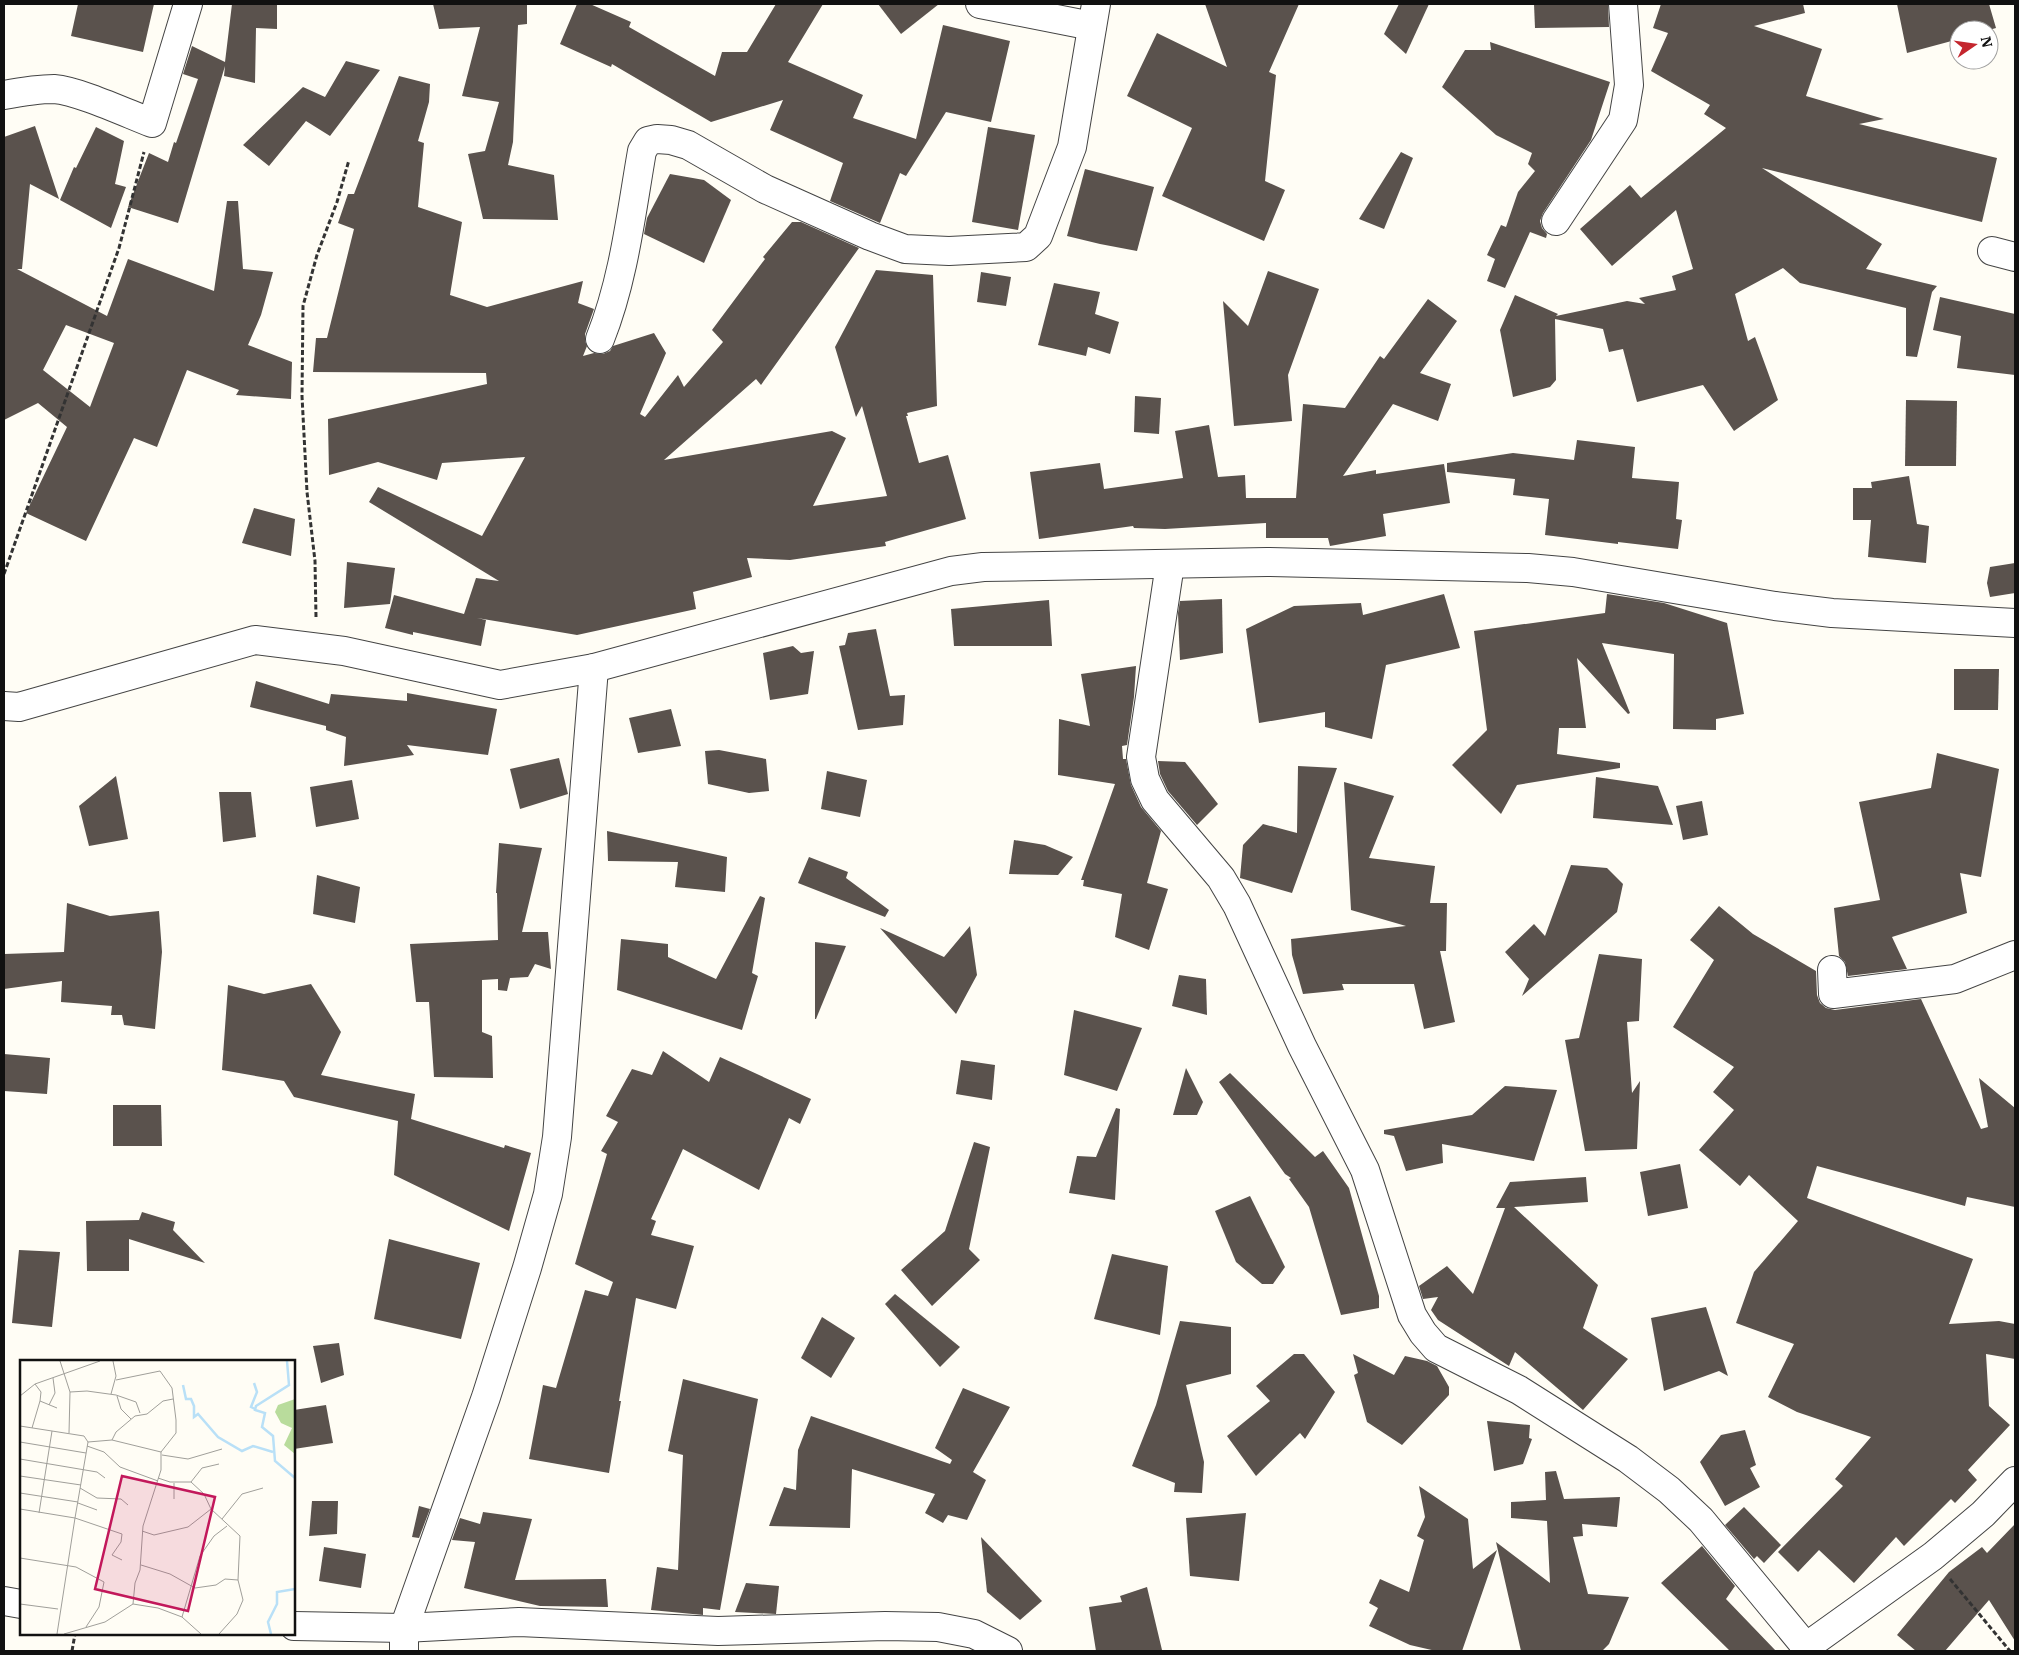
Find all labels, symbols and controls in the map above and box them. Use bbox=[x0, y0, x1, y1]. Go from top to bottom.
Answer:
north arrow bbox=[1949, 20, 1999, 70]
text: N bbox=[1977, 35, 1997, 49]
inset map bbox=[20, 1360, 295, 1635]

